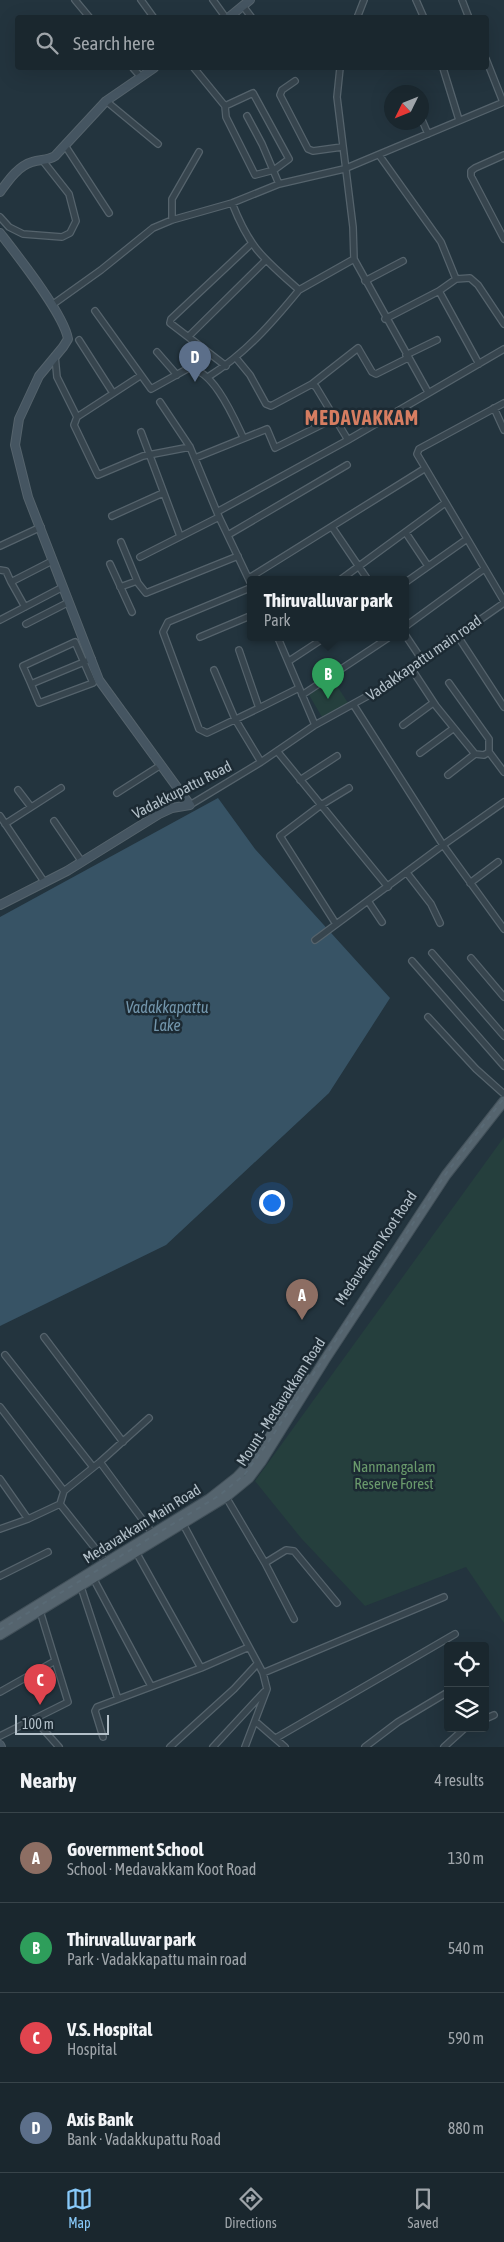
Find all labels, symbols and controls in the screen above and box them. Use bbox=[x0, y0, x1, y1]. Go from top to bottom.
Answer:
search box bbox=[15, 15, 489, 70]
icon: search bbox=[33, 29, 61, 57]
text: Search here bbox=[73, 32, 155, 54]
north arrow bbox=[384, 85, 429, 130]
pin: D bbox=[179, 341, 211, 382]
district label: MEDAVAKKAM bbox=[305, 406, 419, 429]
popup bbox=[247, 576, 409, 641]
text: Thiruvalluvar park bbox=[264, 589, 392, 611]
text: Park bbox=[264, 611, 290, 629]
street label: Vadakkapattu main road bbox=[363, 612, 484, 704]
pin: B bbox=[312, 658, 344, 699]
street label: Vadakkupattu Road bbox=[129, 757, 234, 822]
water label: Vadakkapattu Lake bbox=[126, 998, 209, 1034]
street label: Medavakkam Koot Road bbox=[331, 1188, 420, 1308]
your location bbox=[259, 1190, 285, 1216]
pin: A bbox=[286, 1279, 318, 1320]
street label: Mount - Medavakkam Road bbox=[233, 1334, 328, 1469]
park label: Nanmangalam Reserve Forest bbox=[352, 1458, 436, 1492]
street label: Medavakkam Main Road bbox=[80, 1481, 204, 1567]
map controls bbox=[444, 1642, 489, 1732]
button: locate bbox=[444, 1642, 489, 1687]
pin: C bbox=[24, 1664, 56, 1705]
button: layers bbox=[444, 1687, 489, 1732]
scale bar bbox=[15, 1712, 109, 1735]
text: 100 m bbox=[22, 1716, 54, 1732]
text: Nearby bbox=[20, 1768, 76, 1792]
text: 4 results bbox=[434, 1771, 484, 1789]
text: Government School bbox=[67, 1838, 204, 1860]
text: A bbox=[32, 1849, 40, 1867]
text: 130 m bbox=[448, 1849, 484, 1867]
text: School · Medavakkam Koot Road bbox=[67, 1860, 256, 1878]
text: Thiruvalluvar park bbox=[67, 1928, 196, 1950]
text: B bbox=[32, 1939, 40, 1957]
text: 540 m bbox=[448, 1939, 484, 1957]
text: Park · Vadakkapattu main road bbox=[67, 1950, 247, 1968]
text: V.S. Hospital bbox=[67, 2018, 152, 2040]
text: C bbox=[32, 2029, 40, 2047]
text: 590 m bbox=[448, 2029, 484, 2047]
text: Hospital bbox=[67, 2040, 117, 2058]
text: Axis Bank bbox=[67, 2108, 133, 2130]
text: D bbox=[32, 2119, 40, 2137]
text: 880 m bbox=[448, 2119, 484, 2137]
text: Bank · Vadakkupattu Road bbox=[67, 2130, 221, 2148]
tab: Map bbox=[65, 2185, 93, 2231]
tab: Directions bbox=[224, 2185, 277, 2231]
tab: Saved bbox=[408, 2185, 439, 2231]

